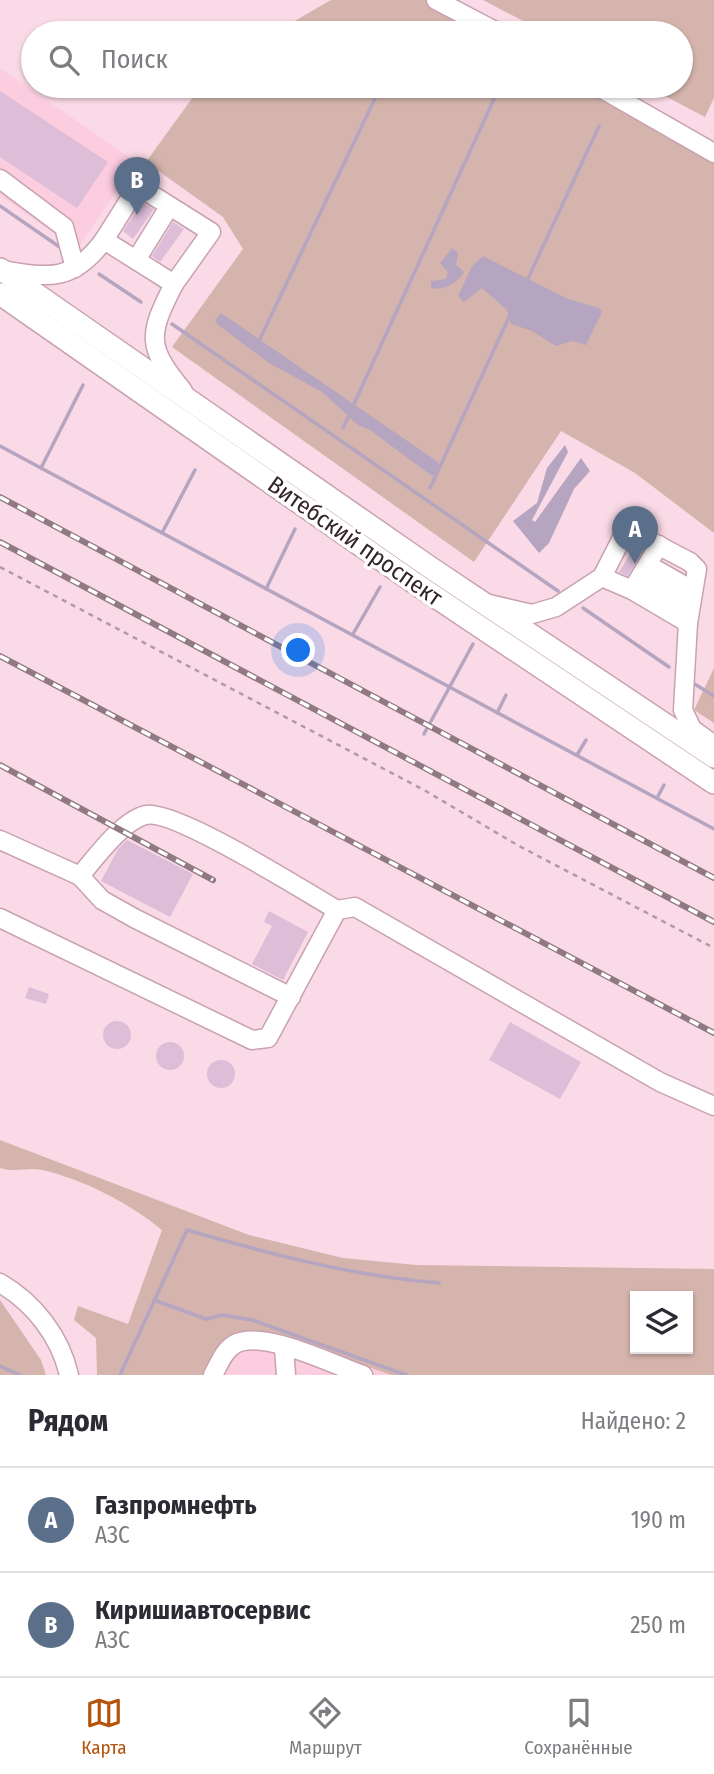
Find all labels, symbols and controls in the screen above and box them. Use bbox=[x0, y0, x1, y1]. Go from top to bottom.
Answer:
search box bbox=[21, 21, 693, 98]
icon: search bbox=[45, 41, 83, 79]
text: Поиск bbox=[101, 44, 168, 75]
pin: B bbox=[114, 157, 160, 215]
street label: Витебский проспект bbox=[262, 470, 448, 612]
pin: A bbox=[612, 506, 658, 564]
your location bbox=[281, 633, 315, 667]
map controls bbox=[630, 1291, 693, 1354]
button: layers bbox=[630, 1291, 693, 1354]
text: Рядом bbox=[28, 1403, 108, 1439]
text: Найдено: 2 bbox=[581, 1407, 686, 1435]
text: Газпромнефть bbox=[95, 1490, 257, 1521]
text: A bbox=[45, 1506, 57, 1534]
text: 190 m bbox=[631, 1506, 686, 1534]
text: АЗС bbox=[95, 1521, 130, 1549]
text: Киришиавтосервис bbox=[95, 1595, 311, 1626]
text: B bbox=[45, 1611, 57, 1639]
text: 250 m bbox=[630, 1611, 686, 1639]
text: АЗС bbox=[95, 1626, 130, 1654]
tab: Карта bbox=[81, 1694, 127, 1759]
tab: Маршрут bbox=[289, 1694, 362, 1759]
tab: Сохранённые bbox=[524, 1694, 633, 1759]

